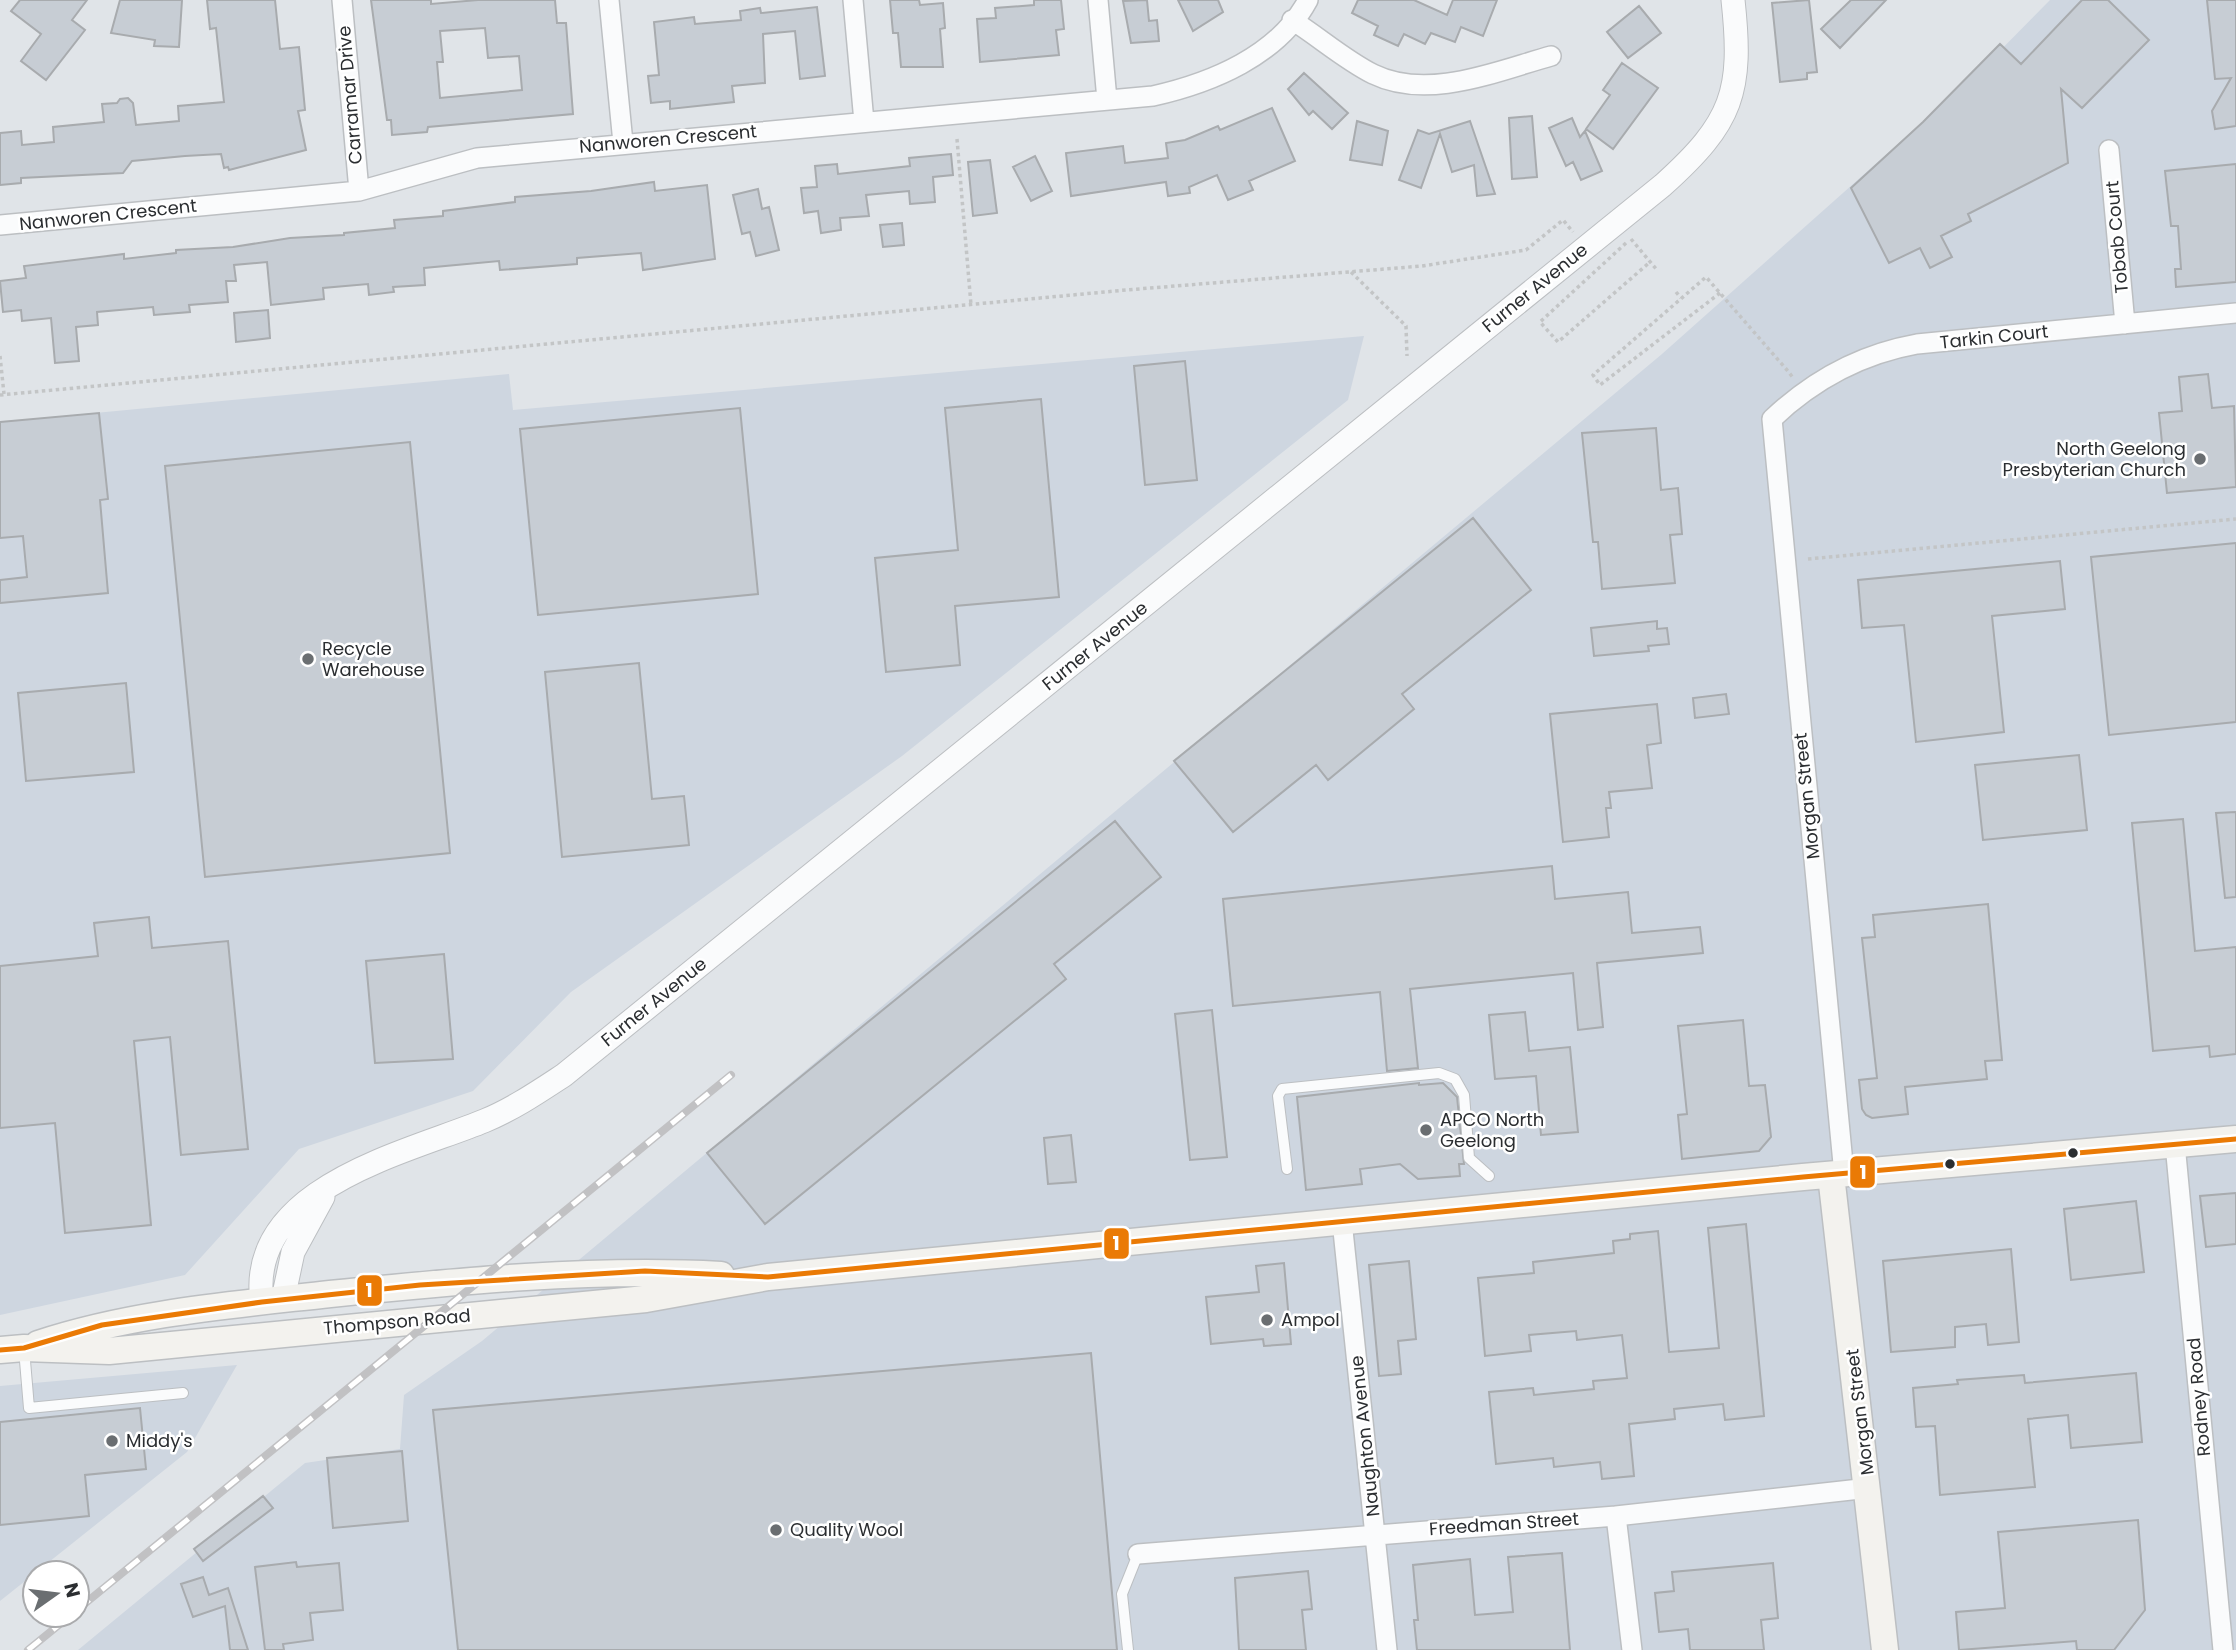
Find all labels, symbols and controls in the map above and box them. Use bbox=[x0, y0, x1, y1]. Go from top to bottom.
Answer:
street label: Carramar Drive bbox=[331, 25, 368, 165]
street label: Nanworen Crescent bbox=[578, 118, 758, 159]
street label: Tobab Court bbox=[2099, 180, 2134, 294]
street label: Nanworen Crescent bbox=[18, 193, 198, 236]
street label: Furner Avenue bbox=[1477, 237, 1593, 338]
street label: Tarkin Court bbox=[1939, 318, 2049, 355]
place label: North Geelong Presbyterian Church bbox=[2003, 436, 2186, 482]
marker: North Geelong Presbyterian Church bbox=[2192, 451, 2208, 467]
street label: Furner Avenue bbox=[1037, 595, 1153, 696]
place label: Recycle Warehouse bbox=[322, 636, 425, 682]
marker: Recycle Warehouse bbox=[300, 651, 316, 667]
street label: Morgan Street bbox=[1787, 732, 1826, 861]
street label: Furner Avenue bbox=[596, 951, 712, 1052]
place label: APCO North Geelong bbox=[1440, 1107, 1544, 1153]
marker: APCO North Geelong bbox=[1418, 1122, 1434, 1138]
unlabelled marker bbox=[2066, 1146, 2080, 1160]
line badge: 1 bbox=[1849, 1155, 1876, 1189]
unlabelled marker bbox=[1943, 1157, 1957, 1171]
text: 1 bbox=[1859, 1159, 1867, 1186]
line badge: 1 bbox=[1103, 1227, 1130, 1260]
text: 1 bbox=[1112, 1230, 1120, 1257]
line badge: 1 bbox=[356, 1274, 383, 1307]
text: 1 bbox=[365, 1277, 373, 1304]
street label: Thompson Road bbox=[322, 1303, 472, 1340]
place label: Ampol bbox=[1281, 1307, 1340, 1332]
marker: Ampol bbox=[1259, 1312, 1275, 1328]
street label: Rodney Road bbox=[2181, 1337, 2216, 1457]
street label: Morgan Street bbox=[1839, 1347, 1880, 1477]
street label: Naughton Avenue bbox=[1344, 1354, 1385, 1518]
place label: Middy's bbox=[126, 1428, 193, 1453]
marker: Middy's bbox=[104, 1433, 120, 1449]
street label: Freedman Street bbox=[1428, 1506, 1580, 1541]
place label: Quality Wool bbox=[790, 1517, 903, 1542]
marker: Quality Wool bbox=[768, 1522, 784, 1538]
north arrow bbox=[21, 1559, 91, 1629]
text: N bbox=[57, 1580, 87, 1600]

